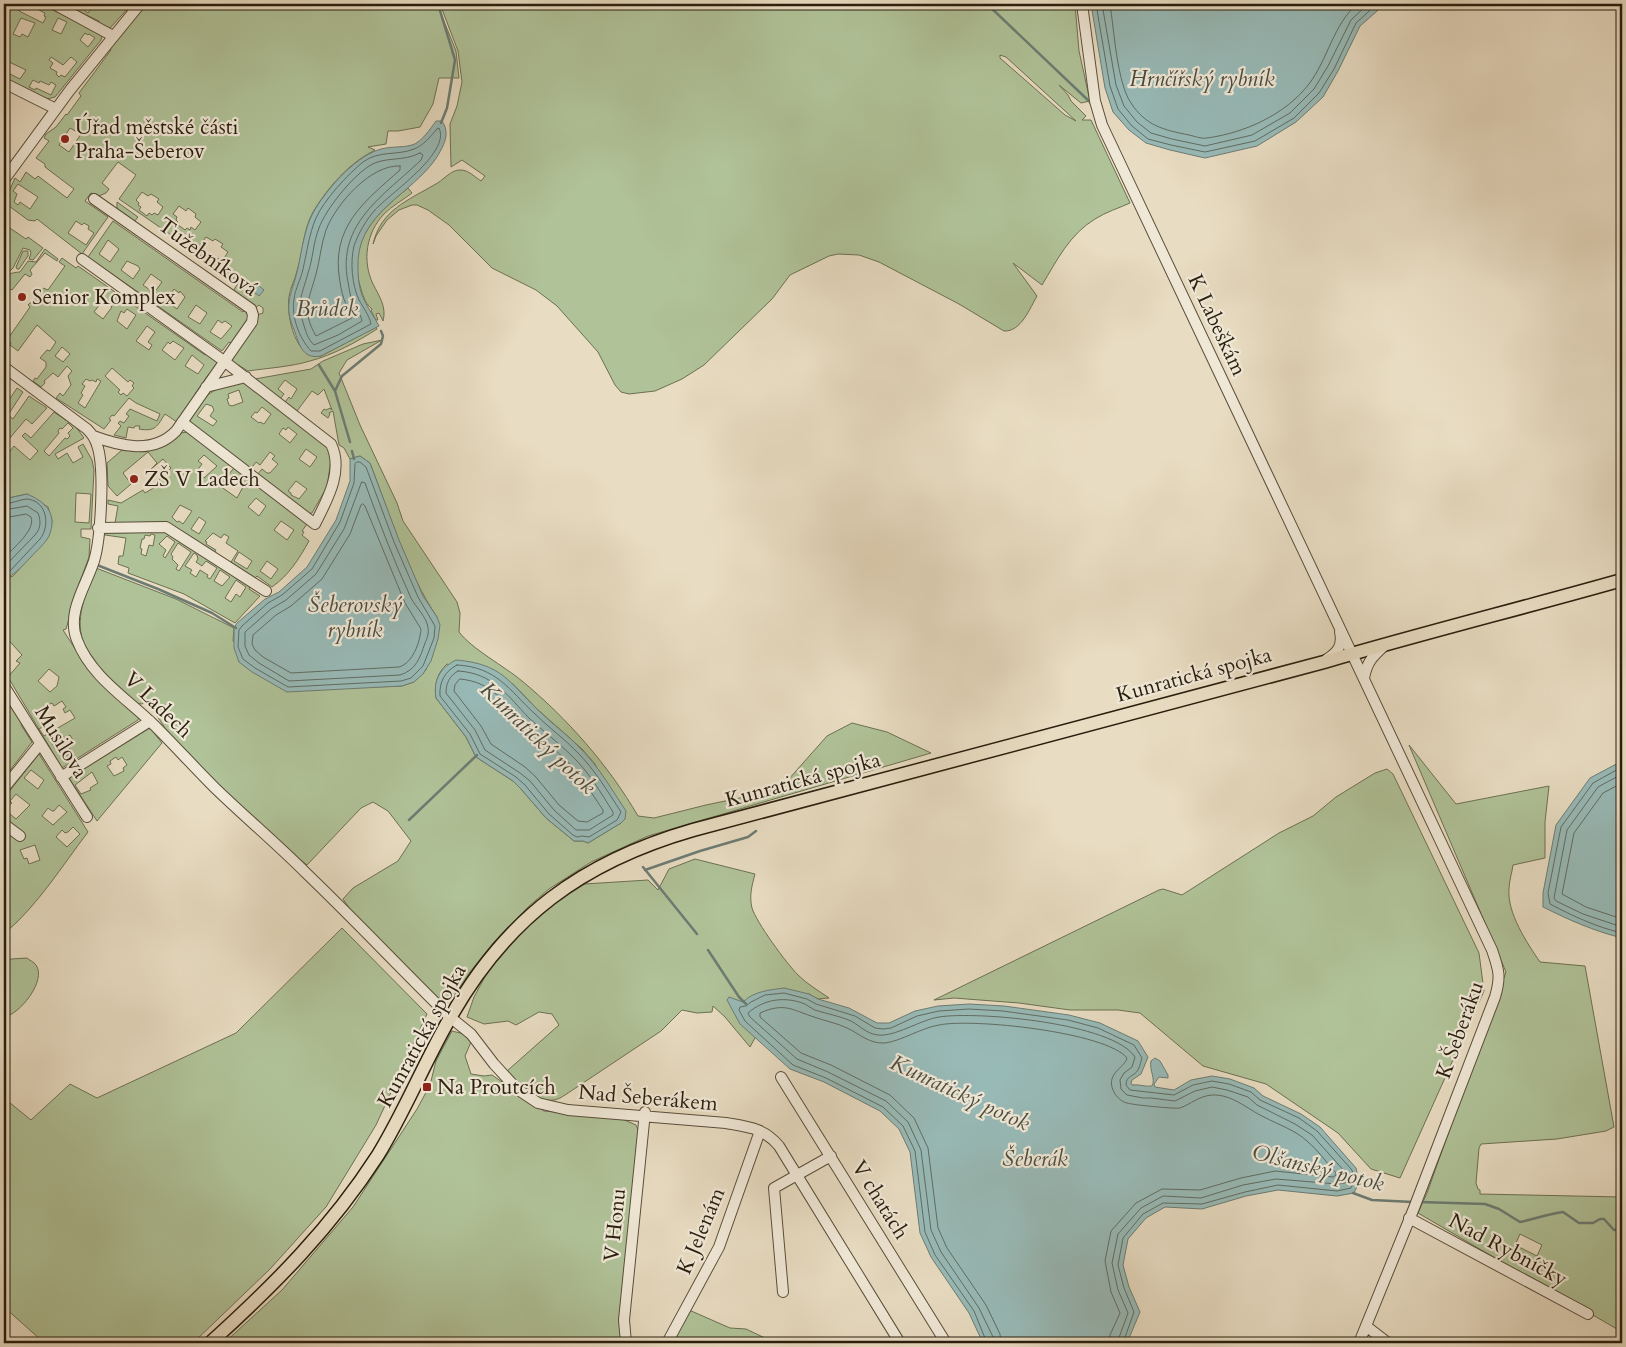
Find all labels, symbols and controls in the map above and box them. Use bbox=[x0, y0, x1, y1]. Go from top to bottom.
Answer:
water label: Hrnčířský rybník bbox=[1129, 64, 1275, 94]
place label: Úřad městské části Praha-Šeberov bbox=[75, 112, 238, 166]
marker: Úřad městské části Praha-Šeberov bbox=[59, 133, 71, 145]
street label: Tužebníková bbox=[152, 211, 264, 303]
street label: K Labeškám bbox=[1181, 269, 1253, 381]
place label: Senior Komplex bbox=[32, 283, 176, 312]
marker: Senior Komplex bbox=[16, 291, 28, 303]
water label: Brůdek bbox=[296, 294, 358, 324]
place label: ZŠ V Ladech bbox=[144, 464, 260, 494]
marker: ZŠ V Ladech bbox=[128, 473, 140, 485]
water label: Šeberovský rybník bbox=[308, 590, 403, 645]
street label: Kunratická spojka bbox=[1113, 640, 1275, 710]
street label: V Ladech bbox=[117, 665, 199, 745]
water label: Kunratický potok bbox=[473, 675, 603, 801]
street label: Musilova bbox=[27, 700, 95, 784]
street label: Kunratická spojka bbox=[722, 745, 884, 815]
street label: Kunratická spojka bbox=[371, 959, 473, 1113]
street label: K Šeberáku bbox=[1428, 977, 1491, 1083]
water label: Kunratický potok bbox=[885, 1048, 1035, 1138]
place label: Na Proutcích bbox=[437, 1073, 556, 1102]
street label: Nad Šeberákem bbox=[577, 1076, 719, 1119]
marker: Na Proutcích bbox=[421, 1081, 433, 1093]
water label: Olšanský potok bbox=[1249, 1137, 1387, 1199]
water label: Šeberák bbox=[1002, 1144, 1068, 1174]
street label: V chatách bbox=[844, 1155, 916, 1245]
street label: K Jelenám bbox=[670, 1183, 732, 1279]
street label: V Honu bbox=[597, 1187, 633, 1263]
street label: Nad Rybníčky bbox=[1444, 1207, 1572, 1293]

